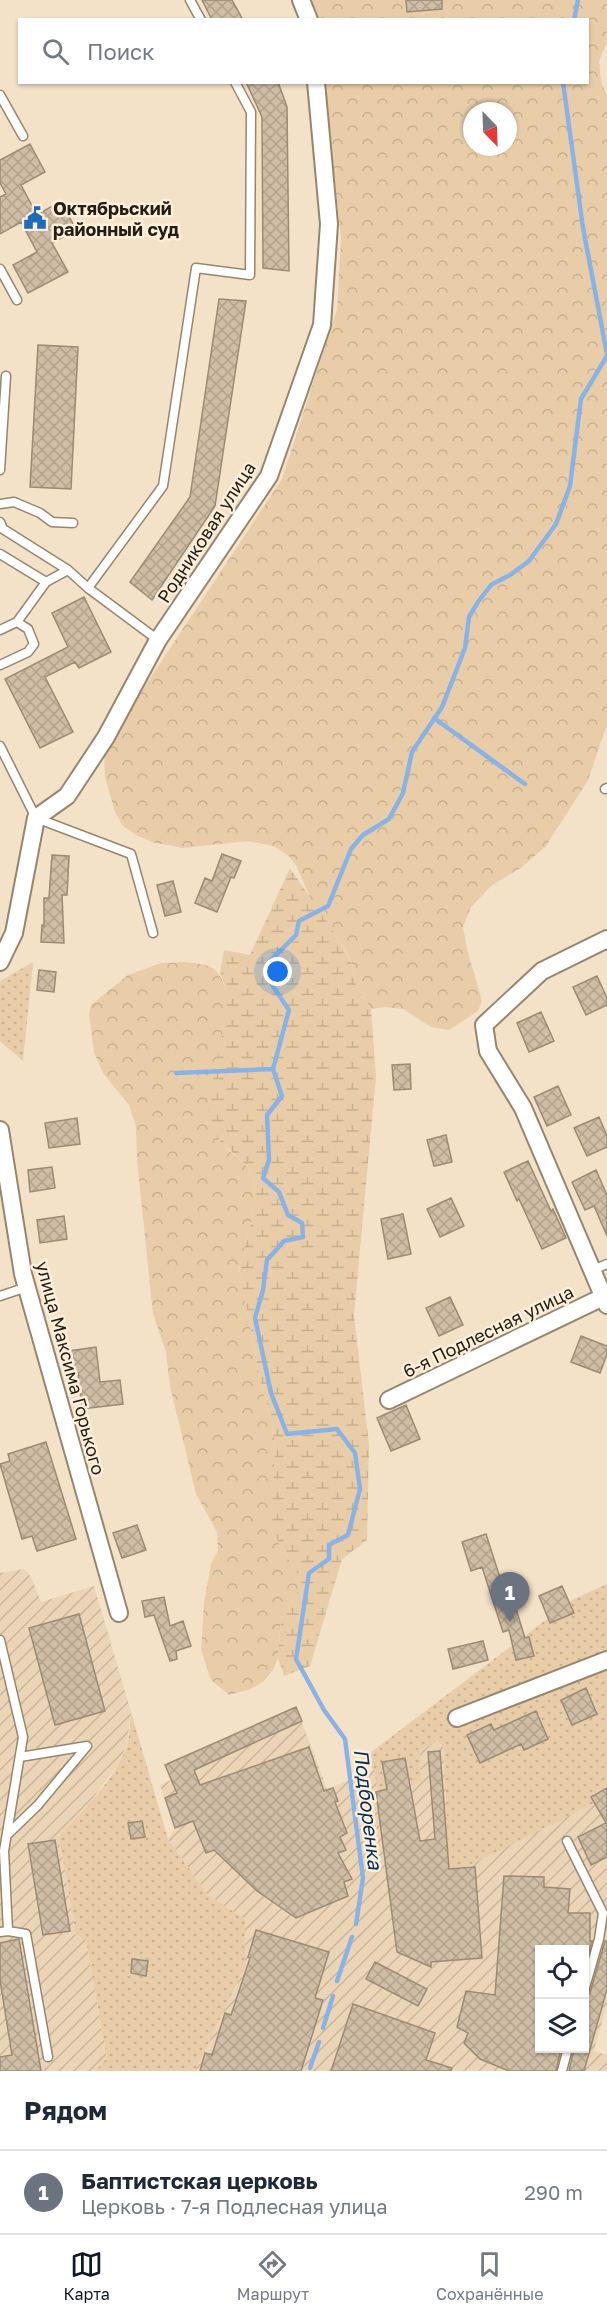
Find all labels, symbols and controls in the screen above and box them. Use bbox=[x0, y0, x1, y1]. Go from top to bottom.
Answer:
search box bbox=[18, 18, 589, 84]
icon: search bbox=[39, 35, 72, 68]
text: Поиск bbox=[87, 38, 155, 65]
north arrow bbox=[463, 102, 517, 156]
place label: Октябрьский районный суд bbox=[53, 197, 179, 240]
public building icon: Октябрьский районный суд bbox=[22, 205, 48, 231]
street label: Родниковая улица bbox=[152, 457, 260, 607]
your location bbox=[263, 957, 292, 986]
street label: улица Максима Горького bbox=[32, 1259, 110, 1477]
street label: 6-я Подлесная улица bbox=[399, 1280, 577, 1382]
pin: 1 bbox=[490, 1572, 530, 1622]
water label: Подборенка bbox=[350, 1747, 388, 1871]
map controls bbox=[535, 1945, 589, 2053]
button: locate bbox=[535, 1945, 589, 1999]
button: layers bbox=[535, 1999, 589, 2053]
text: Рядом bbox=[24, 2095, 107, 2126]
text: Баптистская церковь bbox=[81, 2167, 318, 2194]
text: 1 bbox=[38, 2180, 49, 2204]
text: 290 m bbox=[524, 2180, 583, 2204]
text: Церковь · 7-я Подлесная улица bbox=[81, 2194, 388, 2218]
tab: Карта bbox=[64, 2248, 110, 2304]
tab: Маршрут bbox=[237, 2248, 309, 2304]
tab: Сохранённые bbox=[436, 2248, 543, 2304]

